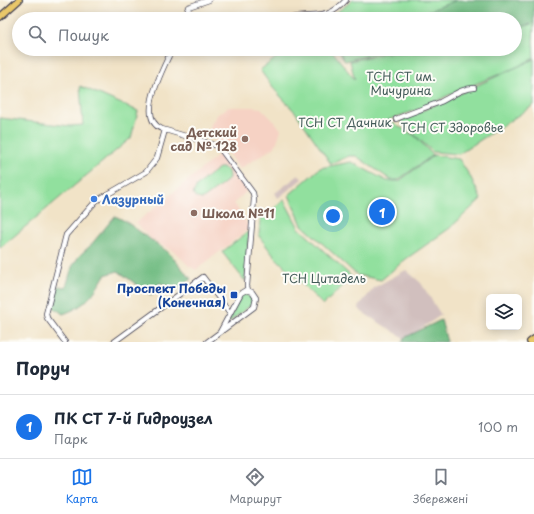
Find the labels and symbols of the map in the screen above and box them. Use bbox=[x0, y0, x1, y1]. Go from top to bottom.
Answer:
park label: ТСН СТ им. Мичурина bbox=[366, 67, 436, 99]
park label: ТСН СТ Дачник bbox=[298, 113, 393, 131]
park label: ТСН СТ Здоровье bbox=[401, 118, 504, 136]
place label: Детский сад № 128 bbox=[170, 123, 237, 155]
marker: Детский сад № 128 bbox=[240, 134, 250, 144]
place label: Лазурный bbox=[102, 190, 164, 208]
marker: Лазурный bbox=[89, 194, 99, 204]
pin: 1 bbox=[369, 197, 395, 227]
place label: Школа №11 bbox=[202, 204, 275, 222]
your location bbox=[323, 206, 343, 226]
marker: Школа №11 bbox=[189, 208, 199, 218]
park label: ТСН Цитадель bbox=[282, 269, 366, 287]
place label: Проспект Победы (Конечная) bbox=[117, 279, 226, 311]
marker: Проспект Победы (Конечная) bbox=[229, 290, 239, 300]

